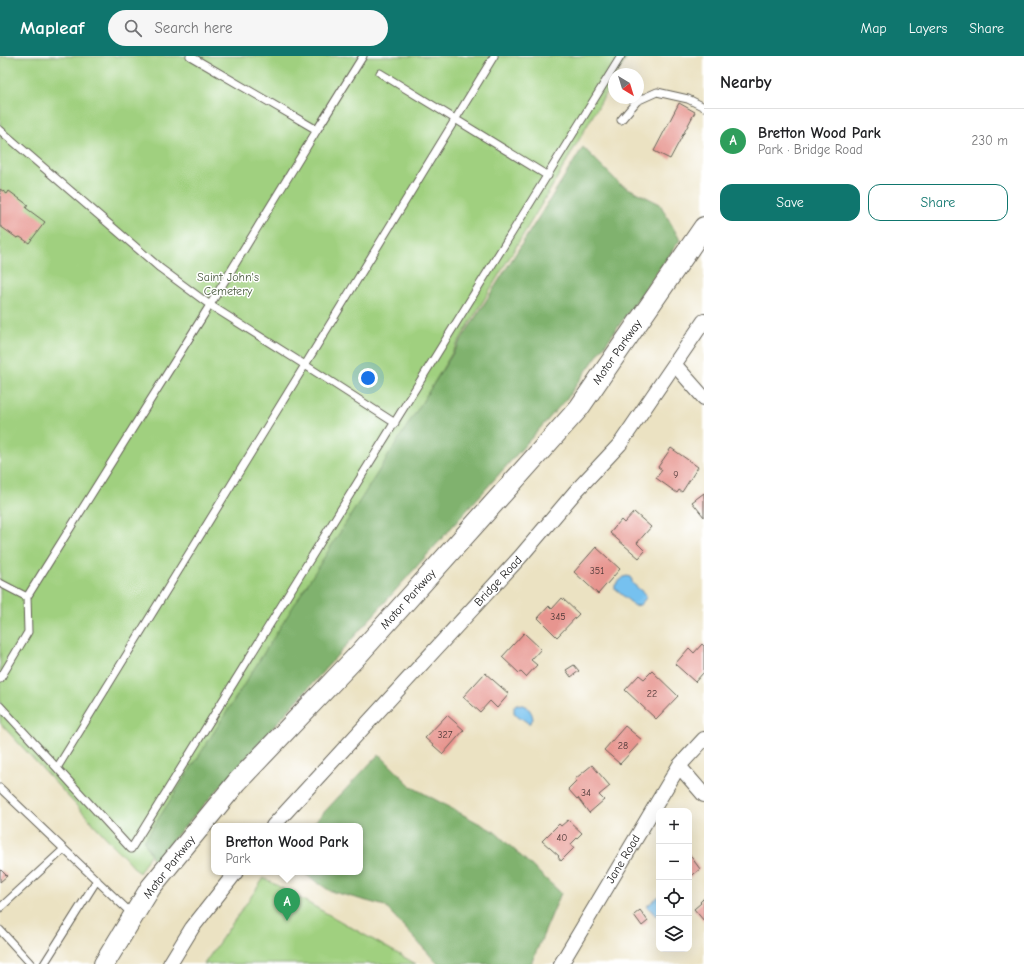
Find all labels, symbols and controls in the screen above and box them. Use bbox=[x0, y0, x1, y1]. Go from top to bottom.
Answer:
search box bbox=[108, 10, 388, 46]
text: Mapleaf bbox=[20, 17, 84, 39]
icon: search bbox=[122, 17, 144, 39]
text: Search here bbox=[154, 19, 233, 37]
text: Map bbox=[860, 20, 887, 37]
text: Layers bbox=[909, 20, 947, 37]
text: Share bbox=[969, 20, 1004, 37]
north arrow bbox=[608, 68, 644, 104]
text: Nearby bbox=[720, 73, 771, 92]
text: Bretton Wood Park bbox=[758, 124, 881, 142]
text: A bbox=[729, 133, 737, 148]
text: 230 m bbox=[972, 133, 1008, 148]
text: Park · Bridge Road bbox=[758, 142, 863, 157]
button: Save bbox=[720, 184, 860, 221]
button: Share bbox=[868, 184, 1008, 221]
park label: Saint John's Cemetery bbox=[197, 270, 259, 298]
street label: Motor Parkway bbox=[589, 316, 645, 387]
your location bbox=[358, 368, 378, 388]
house number: 9 bbox=[673, 469, 679, 481]
street label: Bridge Road bbox=[471, 553, 525, 609]
house number: 351 bbox=[590, 565, 604, 577]
street label: Motor Parkway bbox=[377, 566, 439, 632]
house number: 345 bbox=[550, 611, 566, 623]
house number: 22 bbox=[647, 688, 657, 700]
house number: 327 bbox=[438, 729, 453, 741]
house number: 28 bbox=[618, 740, 628, 752]
house number: 34 bbox=[581, 787, 591, 799]
map controls bbox=[656, 808, 692, 952]
button: + bbox=[656, 808, 692, 844]
popup bbox=[211, 823, 363, 875]
street label: Motor Parkway bbox=[140, 832, 198, 901]
house number: 40 bbox=[557, 832, 567, 844]
street label: Jane Road bbox=[603, 832, 643, 886]
text: Bretton Wood Park bbox=[226, 833, 348, 851]
button: − bbox=[656, 844, 692, 880]
text: Park bbox=[226, 851, 250, 866]
button: locate bbox=[656, 880, 692, 916]
pin: A bbox=[274, 888, 300, 921]
button: layers bbox=[656, 916, 692, 952]

